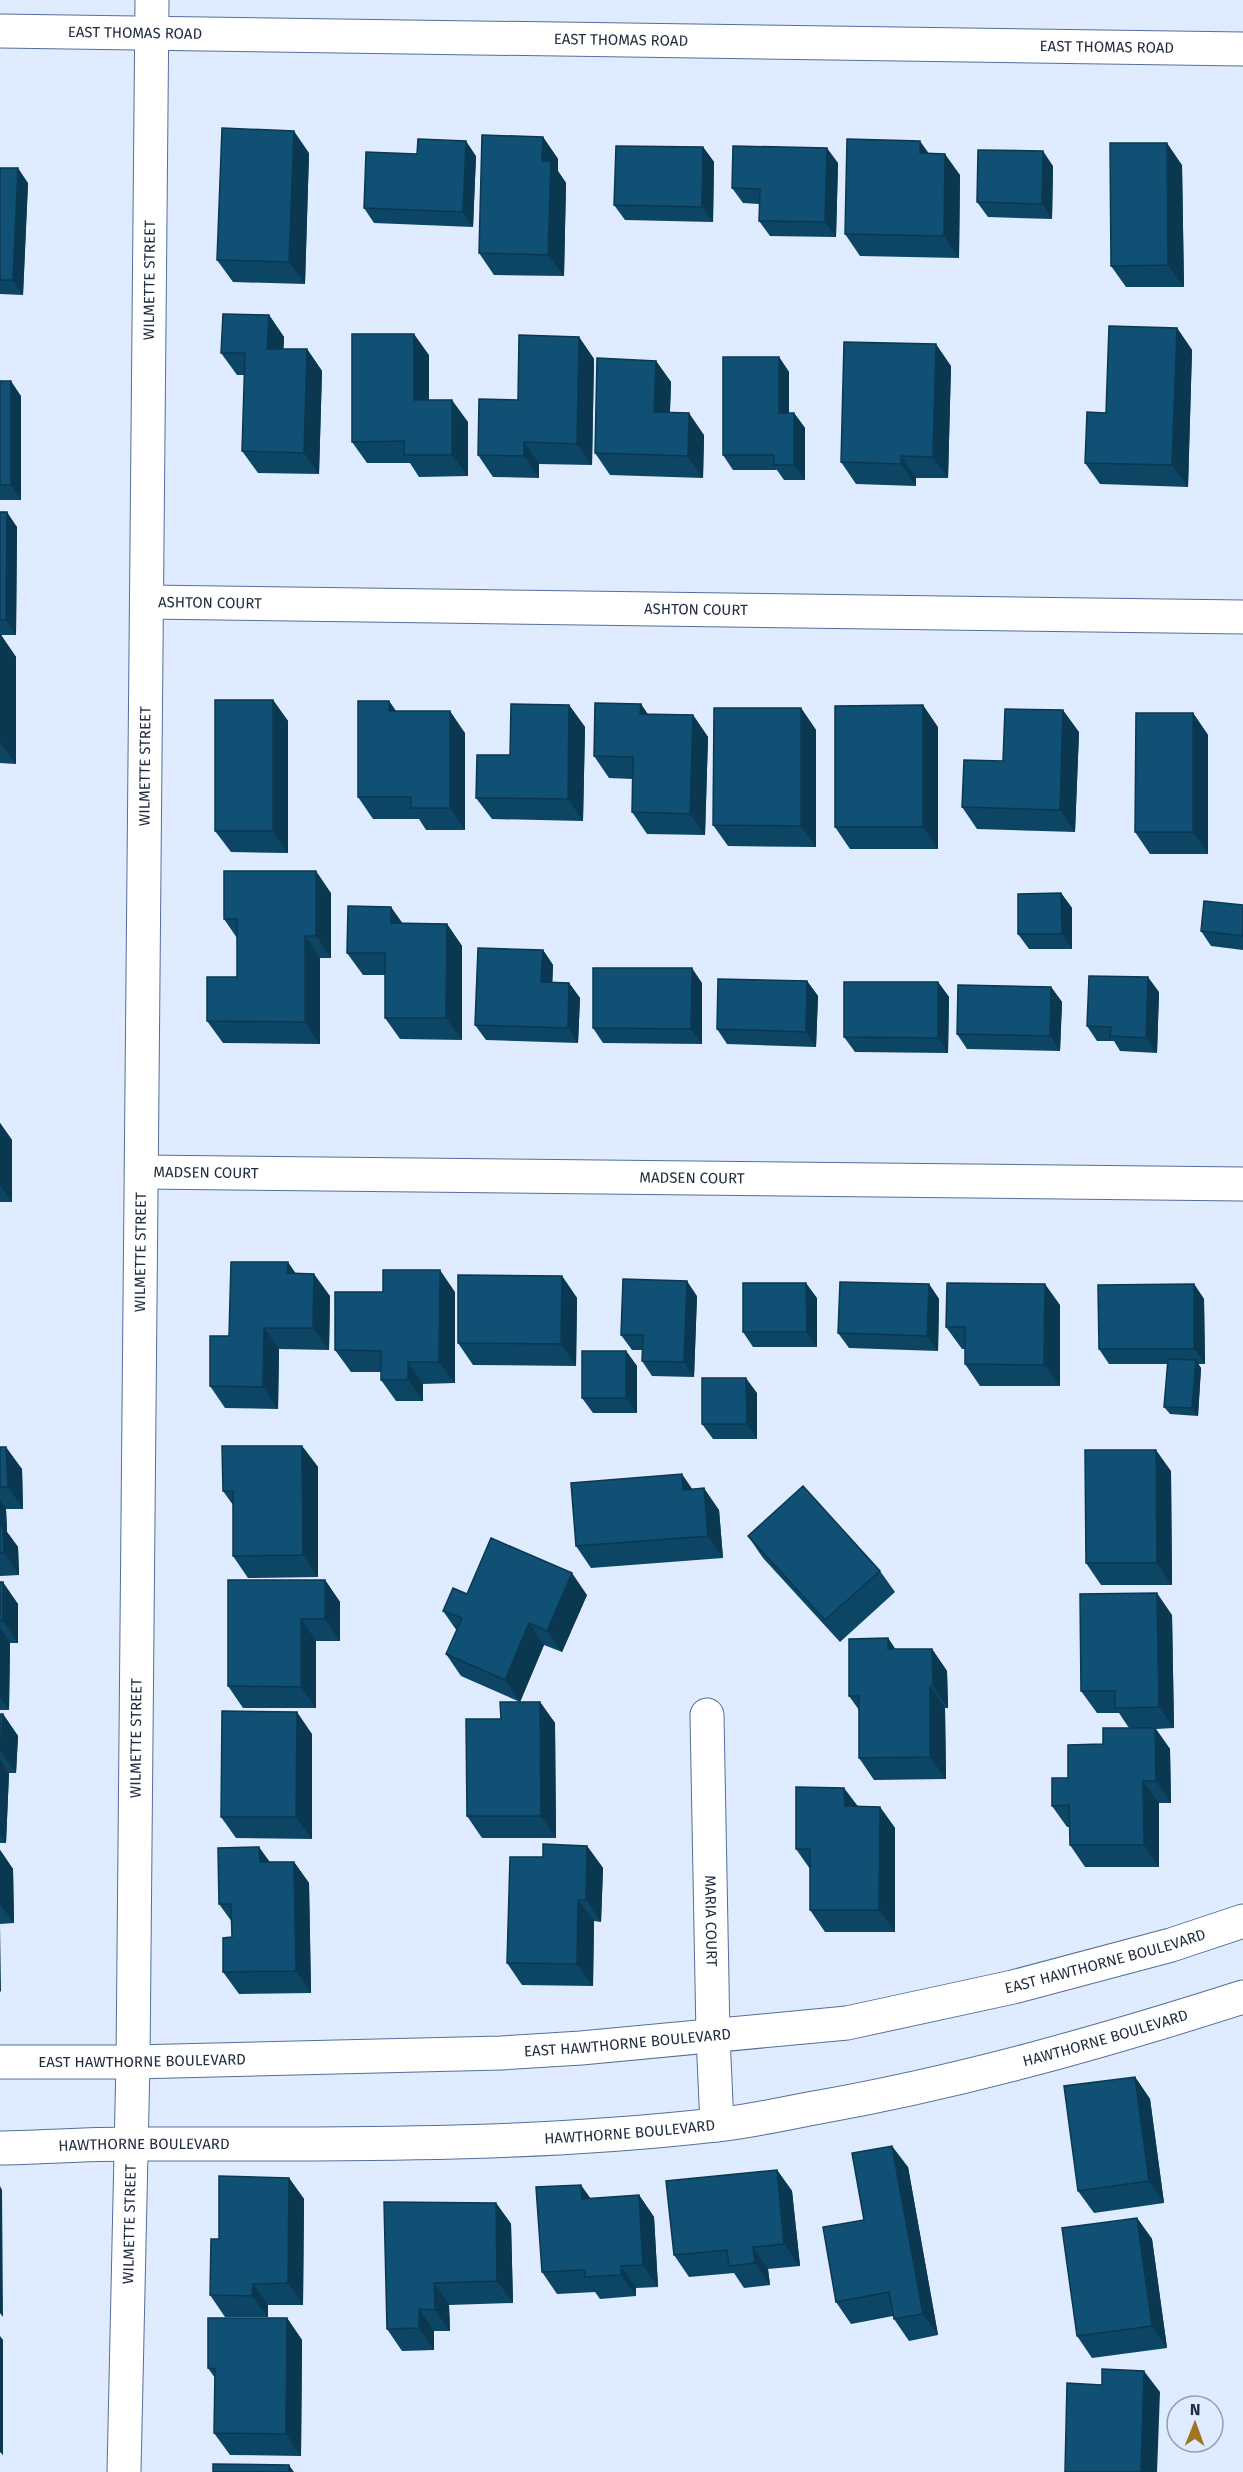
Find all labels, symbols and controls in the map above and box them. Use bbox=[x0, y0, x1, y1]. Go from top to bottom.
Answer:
street label: EAST THOMAS ROAD bbox=[68, 23, 202, 43]
street label: EAST THOMAS ROAD bbox=[554, 30, 688, 50]
street label: EAST THOMAS ROAD bbox=[1040, 37, 1174, 57]
street label: WILMETTE STREET bbox=[140, 220, 159, 340]
street label: ASHTON COURT bbox=[158, 593, 262, 613]
street label: ASHTON COURT bbox=[644, 600, 748, 619]
street label: WILMETTE STREET bbox=[135, 706, 154, 826]
street label: MADSEN COURT bbox=[153, 1163, 259, 1182]
street label: MADSEN COURT bbox=[639, 1168, 745, 1188]
street label: WILMETTE STREET bbox=[131, 1192, 150, 1312]
street label: WILMETTE STREET bbox=[126, 1678, 146, 1798]
street label: MARIA COURT bbox=[701, 1875, 721, 1967]
street label: EAST HAWTHORNE BOULEVARD bbox=[1003, 1925, 1208, 1998]
street label: HAWTHORNE BOULEVARD bbox=[1021, 2006, 1190, 2070]
street label: EAST HAWTHORNE BOULEVARD bbox=[523, 2025, 732, 2061]
street label: EAST HAWTHORNE BOULEVARD bbox=[38, 2050, 246, 2071]
street label: HAWTHORNE BOULEVARD bbox=[544, 2116, 716, 2148]
street label: HAWTHORNE BOULEVARD bbox=[58, 2135, 230, 2155]
street label: WILMETTE STREET bbox=[119, 2164, 140, 2284]
north arrow bbox=[1165, 2394, 1225, 2454]
text: N bbox=[1190, 2400, 1201, 2419]

